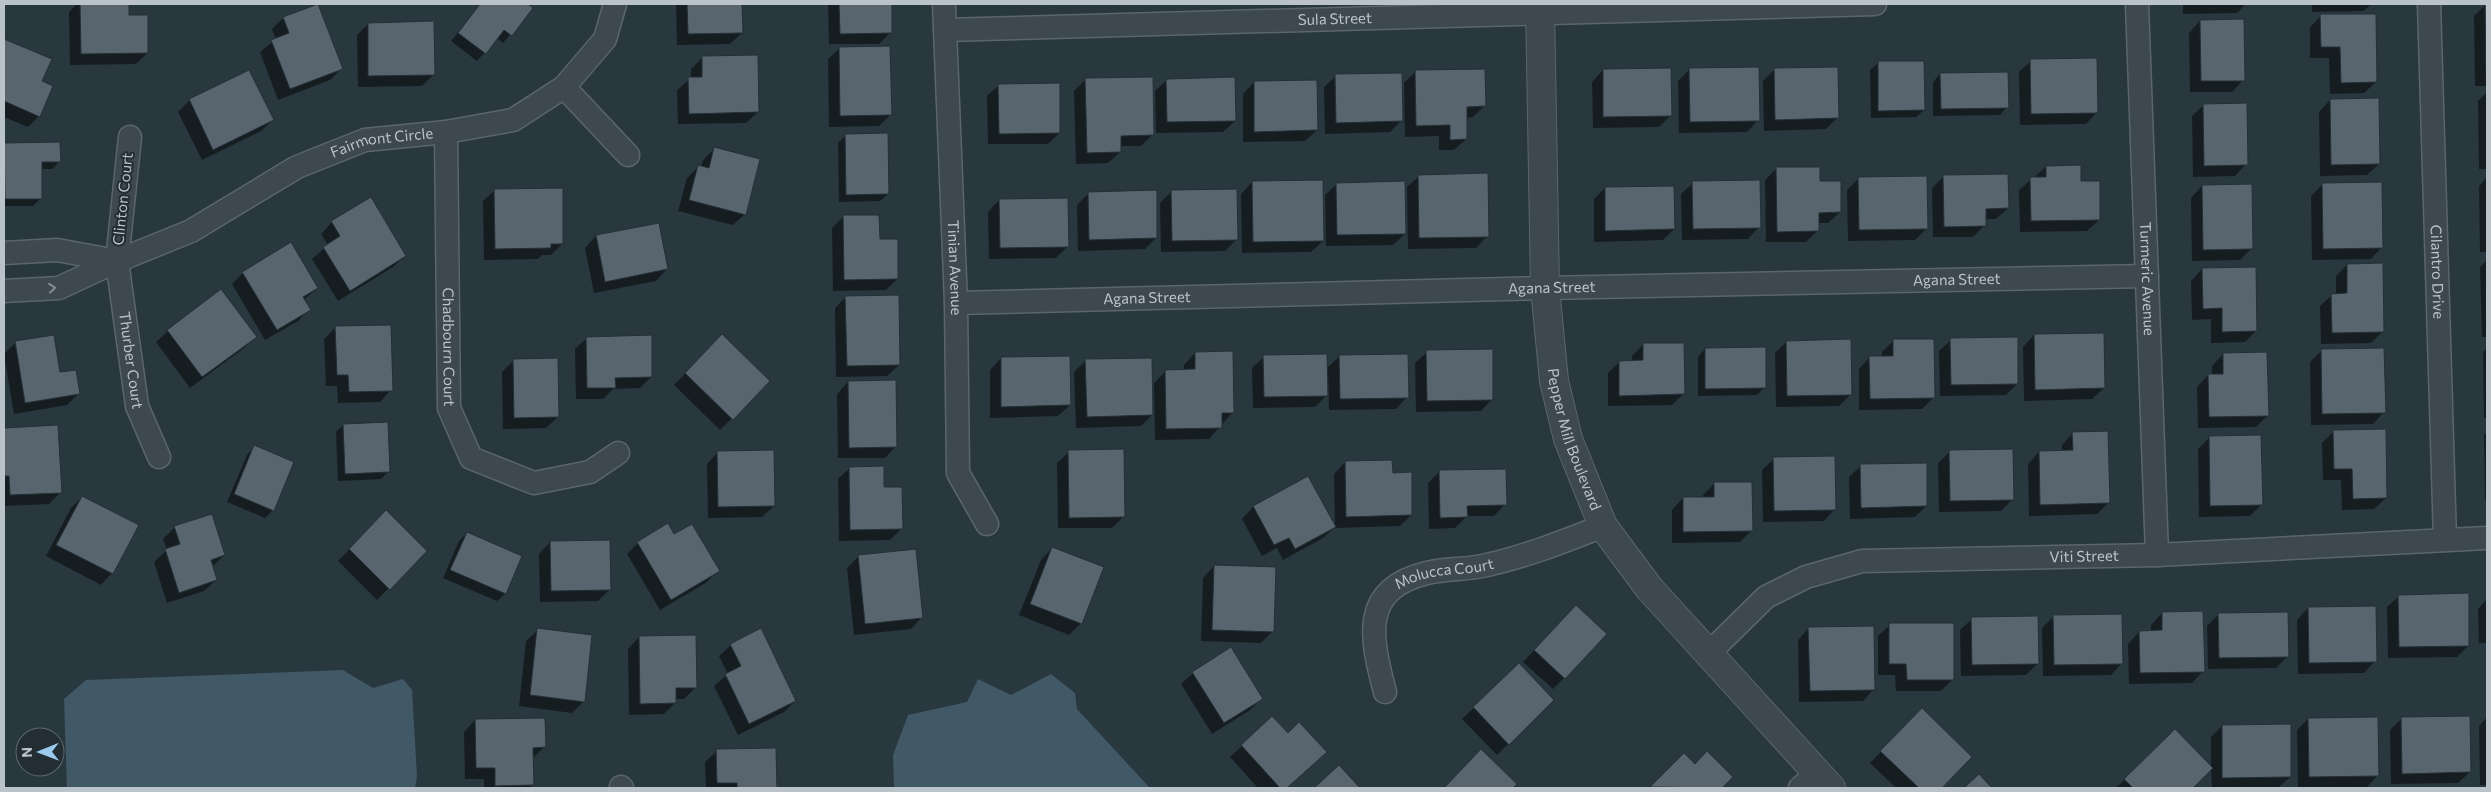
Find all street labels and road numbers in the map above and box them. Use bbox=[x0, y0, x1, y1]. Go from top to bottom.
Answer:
street label: Sula Street bbox=[1297, 8, 1372, 28]
street label: Fairmont Circle bbox=[328, 123, 434, 161]
street label: Clinton Court bbox=[108, 152, 136, 246]
street label: Tinian Avenue bbox=[945, 220, 966, 316]
street label: Turmeric Avenue bbox=[2137, 221, 2159, 336]
street label: Cilantro Drive bbox=[2428, 224, 2448, 319]
street label: Agana Street bbox=[1913, 269, 2001, 289]
street label: Agana Street bbox=[1508, 277, 1596, 297]
street label: Chadbourn Court bbox=[440, 287, 459, 407]
street label: Agana Street bbox=[1103, 287, 1191, 307]
street label: Thurber Court bbox=[116, 310, 147, 410]
street label: Pepper Mill Boulevard bbox=[1545, 367, 1606, 513]
street label: Viti Street bbox=[2049, 546, 2119, 565]
street label: Molucca Court bbox=[1391, 554, 1495, 593]

